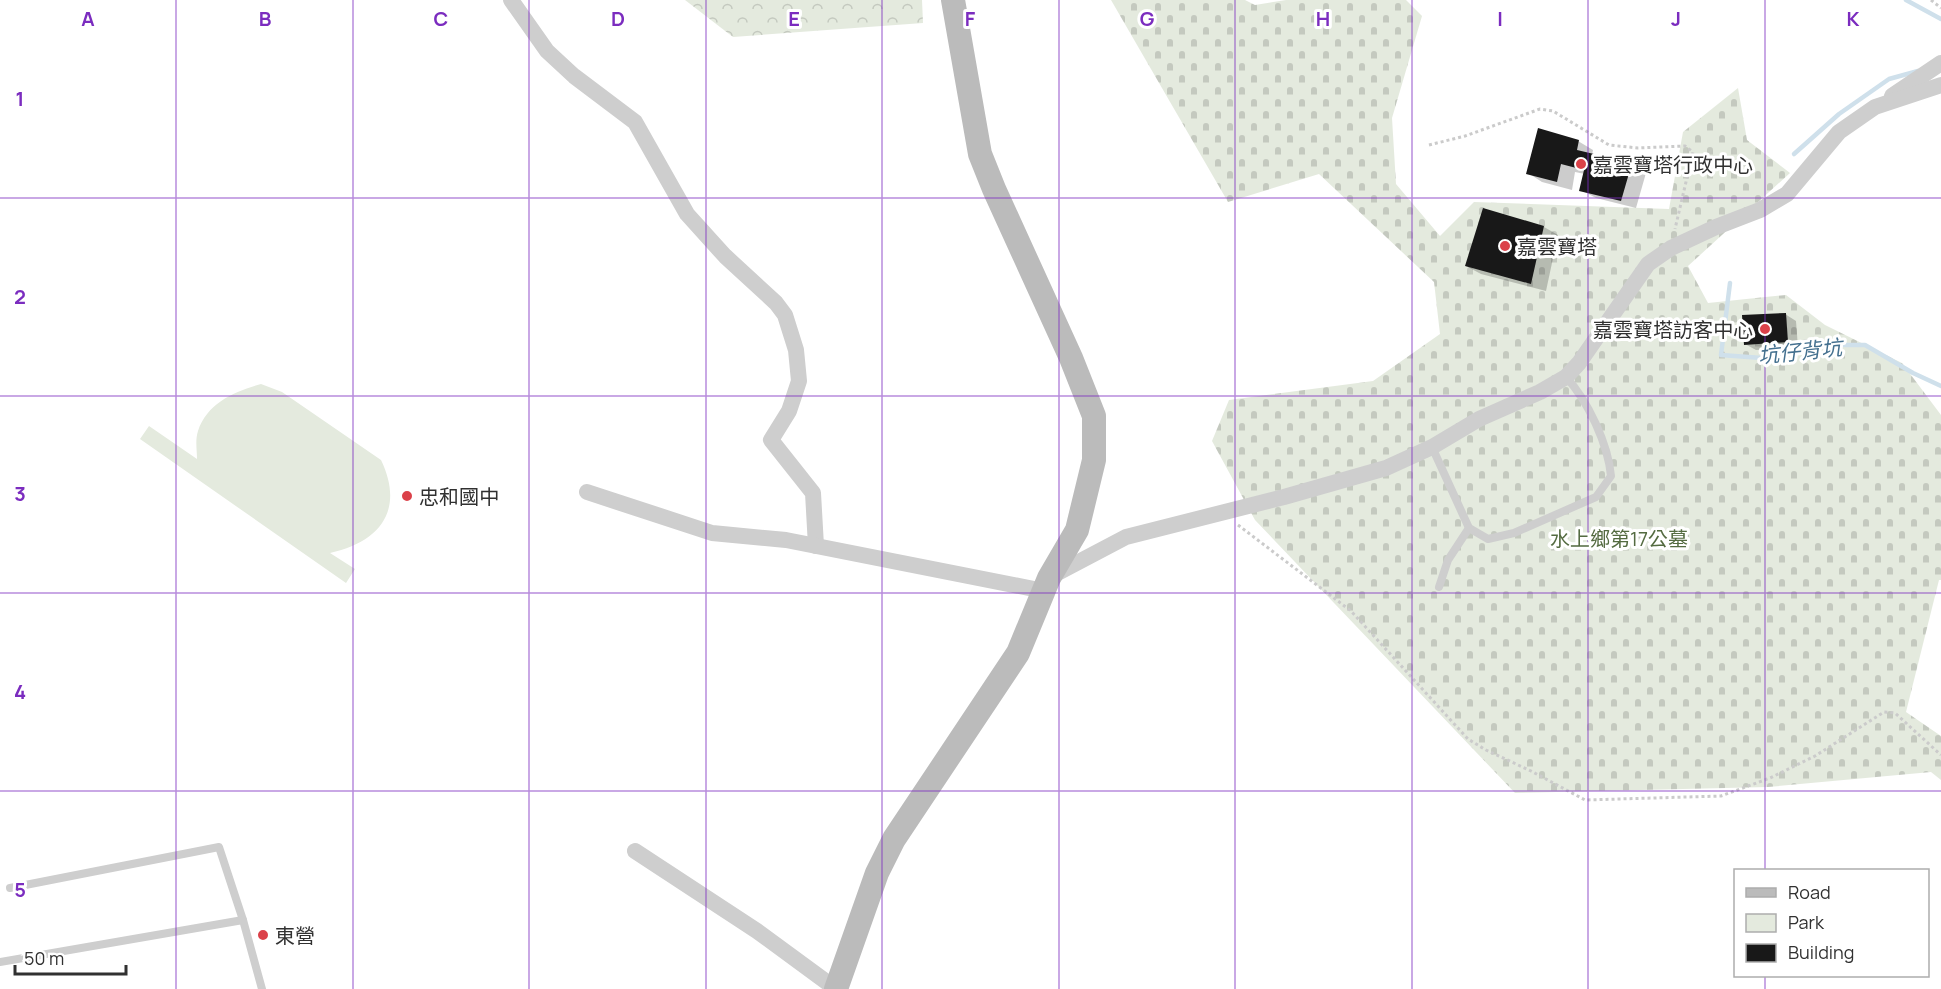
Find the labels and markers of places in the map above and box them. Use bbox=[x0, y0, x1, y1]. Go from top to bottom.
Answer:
place label: 嘉雲寶塔行政中心 bbox=[1593, 151, 1753, 178]
marker: 嘉雲寶塔行政中心 bbox=[1574, 157, 1588, 171]
place label: 嘉雲寶塔 bbox=[1517, 233, 1597, 260]
marker: 嘉雲寶塔 bbox=[1498, 239, 1512, 253]
place label: 嘉雲寶塔訪客中心 bbox=[1593, 316, 1753, 343]
marker: 嘉雲寶塔訪客中心 bbox=[1758, 322, 1772, 336]
place label: 忠和國中 bbox=[419, 483, 499, 510]
marker: 忠和國中 bbox=[400, 489, 414, 503]
place label: 東營 bbox=[275, 922, 315, 949]
marker: 東營 bbox=[256, 928, 270, 942]

